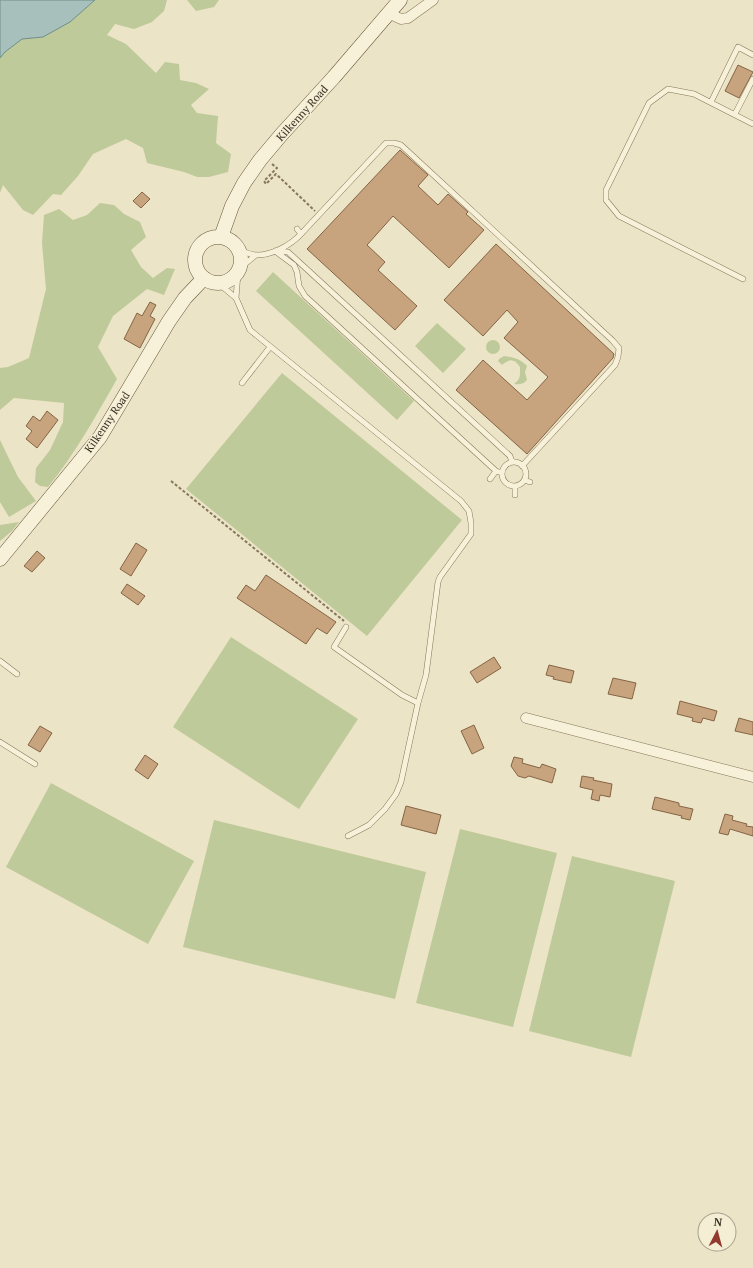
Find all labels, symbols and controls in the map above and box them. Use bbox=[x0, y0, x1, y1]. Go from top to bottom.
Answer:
street label: Kilkenny Road bbox=[273, 82, 331, 144]
street label: Kilkenny Road bbox=[81, 389, 133, 455]
north arrow bbox=[697, 1212, 737, 1252]
text: N bbox=[713, 1215, 724, 1230]

